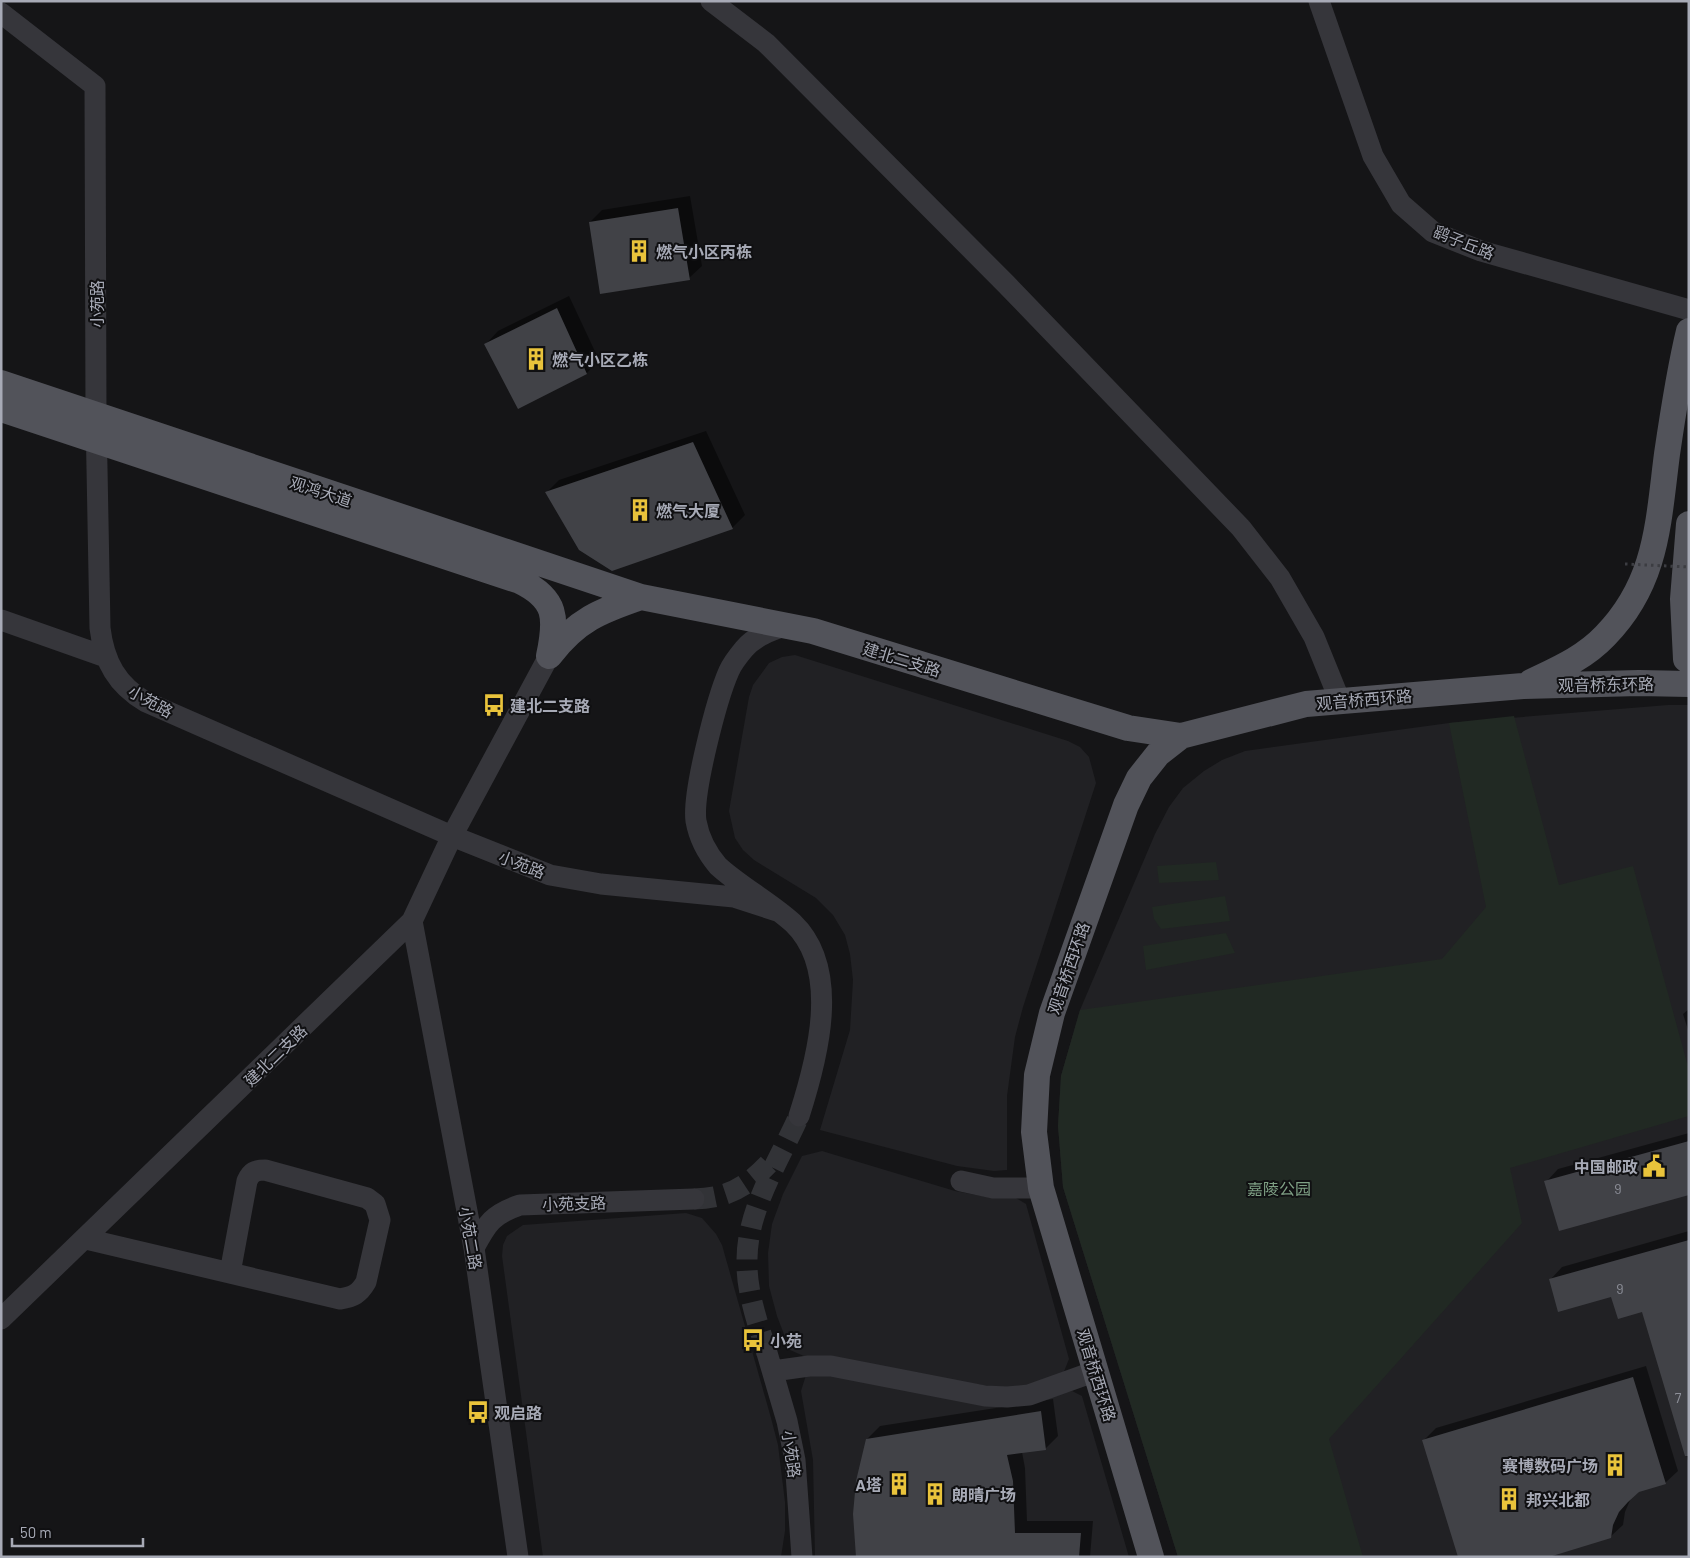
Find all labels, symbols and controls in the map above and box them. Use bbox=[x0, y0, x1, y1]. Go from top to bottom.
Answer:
street label: 鹞子丘路 bbox=[1431, 221, 1497, 263]
building icon: 燃气小区丙栋 bbox=[626, 238, 652, 264]
place label: 燃气小区丙栋 bbox=[656, 242, 752, 261]
street label: 小苑路 bbox=[87, 280, 106, 328]
building icon: 燃气小区乙栋 bbox=[523, 346, 549, 372]
place label: 燃气小区乙栋 bbox=[552, 350, 648, 369]
street label: 观鸿大道 bbox=[288, 472, 354, 510]
building icon: 燃气大厦 bbox=[627, 497, 653, 523]
place label: 燃气大厦 bbox=[656, 501, 720, 520]
street label: 建北二支路 bbox=[861, 638, 943, 680]
street label: 观音桥东环路 bbox=[1558, 674, 1654, 694]
street label: 小苑路 bbox=[125, 681, 177, 721]
street label: 观音桥西环路 bbox=[1315, 685, 1413, 713]
bus stop icon: 建北二支路 bbox=[481, 692, 507, 718]
place label: 建北二支路 bbox=[510, 696, 590, 715]
street label: 小苑路 bbox=[496, 847, 548, 881]
street label: 观音桥西环路 bbox=[1043, 920, 1093, 1016]
street label: 建北二支路 bbox=[240, 1020, 310, 1090]
public building icon: 中国邮政 bbox=[1641, 1153, 1667, 1179]
place label: 中国邮政 bbox=[1574, 1157, 1638, 1176]
park label: 嘉陵公园 bbox=[1247, 1179, 1311, 1198]
house number: 9 bbox=[1614, 1180, 1622, 1197]
street label: 小苑支路 bbox=[542, 1192, 606, 1214]
street label: 小苑二路 bbox=[456, 1205, 486, 1271]
house number: 9 bbox=[1616, 1280, 1624, 1297]
street label: 观音桥西环路 bbox=[1074, 1326, 1120, 1424]
bus stop icon: 小苑 bbox=[740, 1327, 766, 1353]
place label: 小苑 bbox=[770, 1331, 802, 1350]
house number: 7 bbox=[1675, 1389, 1682, 1406]
bus stop icon: 观启路 bbox=[465, 1399, 491, 1425]
place label: 观启路 bbox=[494, 1403, 542, 1422]
street label: 小苑路 bbox=[779, 1429, 805, 1479]
building icon: 赛博数码广场 bbox=[1602, 1452, 1628, 1478]
place label: 赛博数码广场 bbox=[1502, 1456, 1598, 1475]
building icon: A塔 bbox=[886, 1471, 912, 1497]
place label: A塔 bbox=[855, 1475, 882, 1494]
building icon: 朗晴广场 bbox=[922, 1481, 948, 1507]
place label: 朗晴广场 bbox=[952, 1485, 1016, 1504]
building icon: 邦兴北都 bbox=[1496, 1486, 1522, 1512]
place label: 邦兴北都 bbox=[1526, 1490, 1590, 1509]
scale bar bbox=[12, 1516, 144, 1548]
text: 50 m bbox=[20, 1523, 52, 1541]

